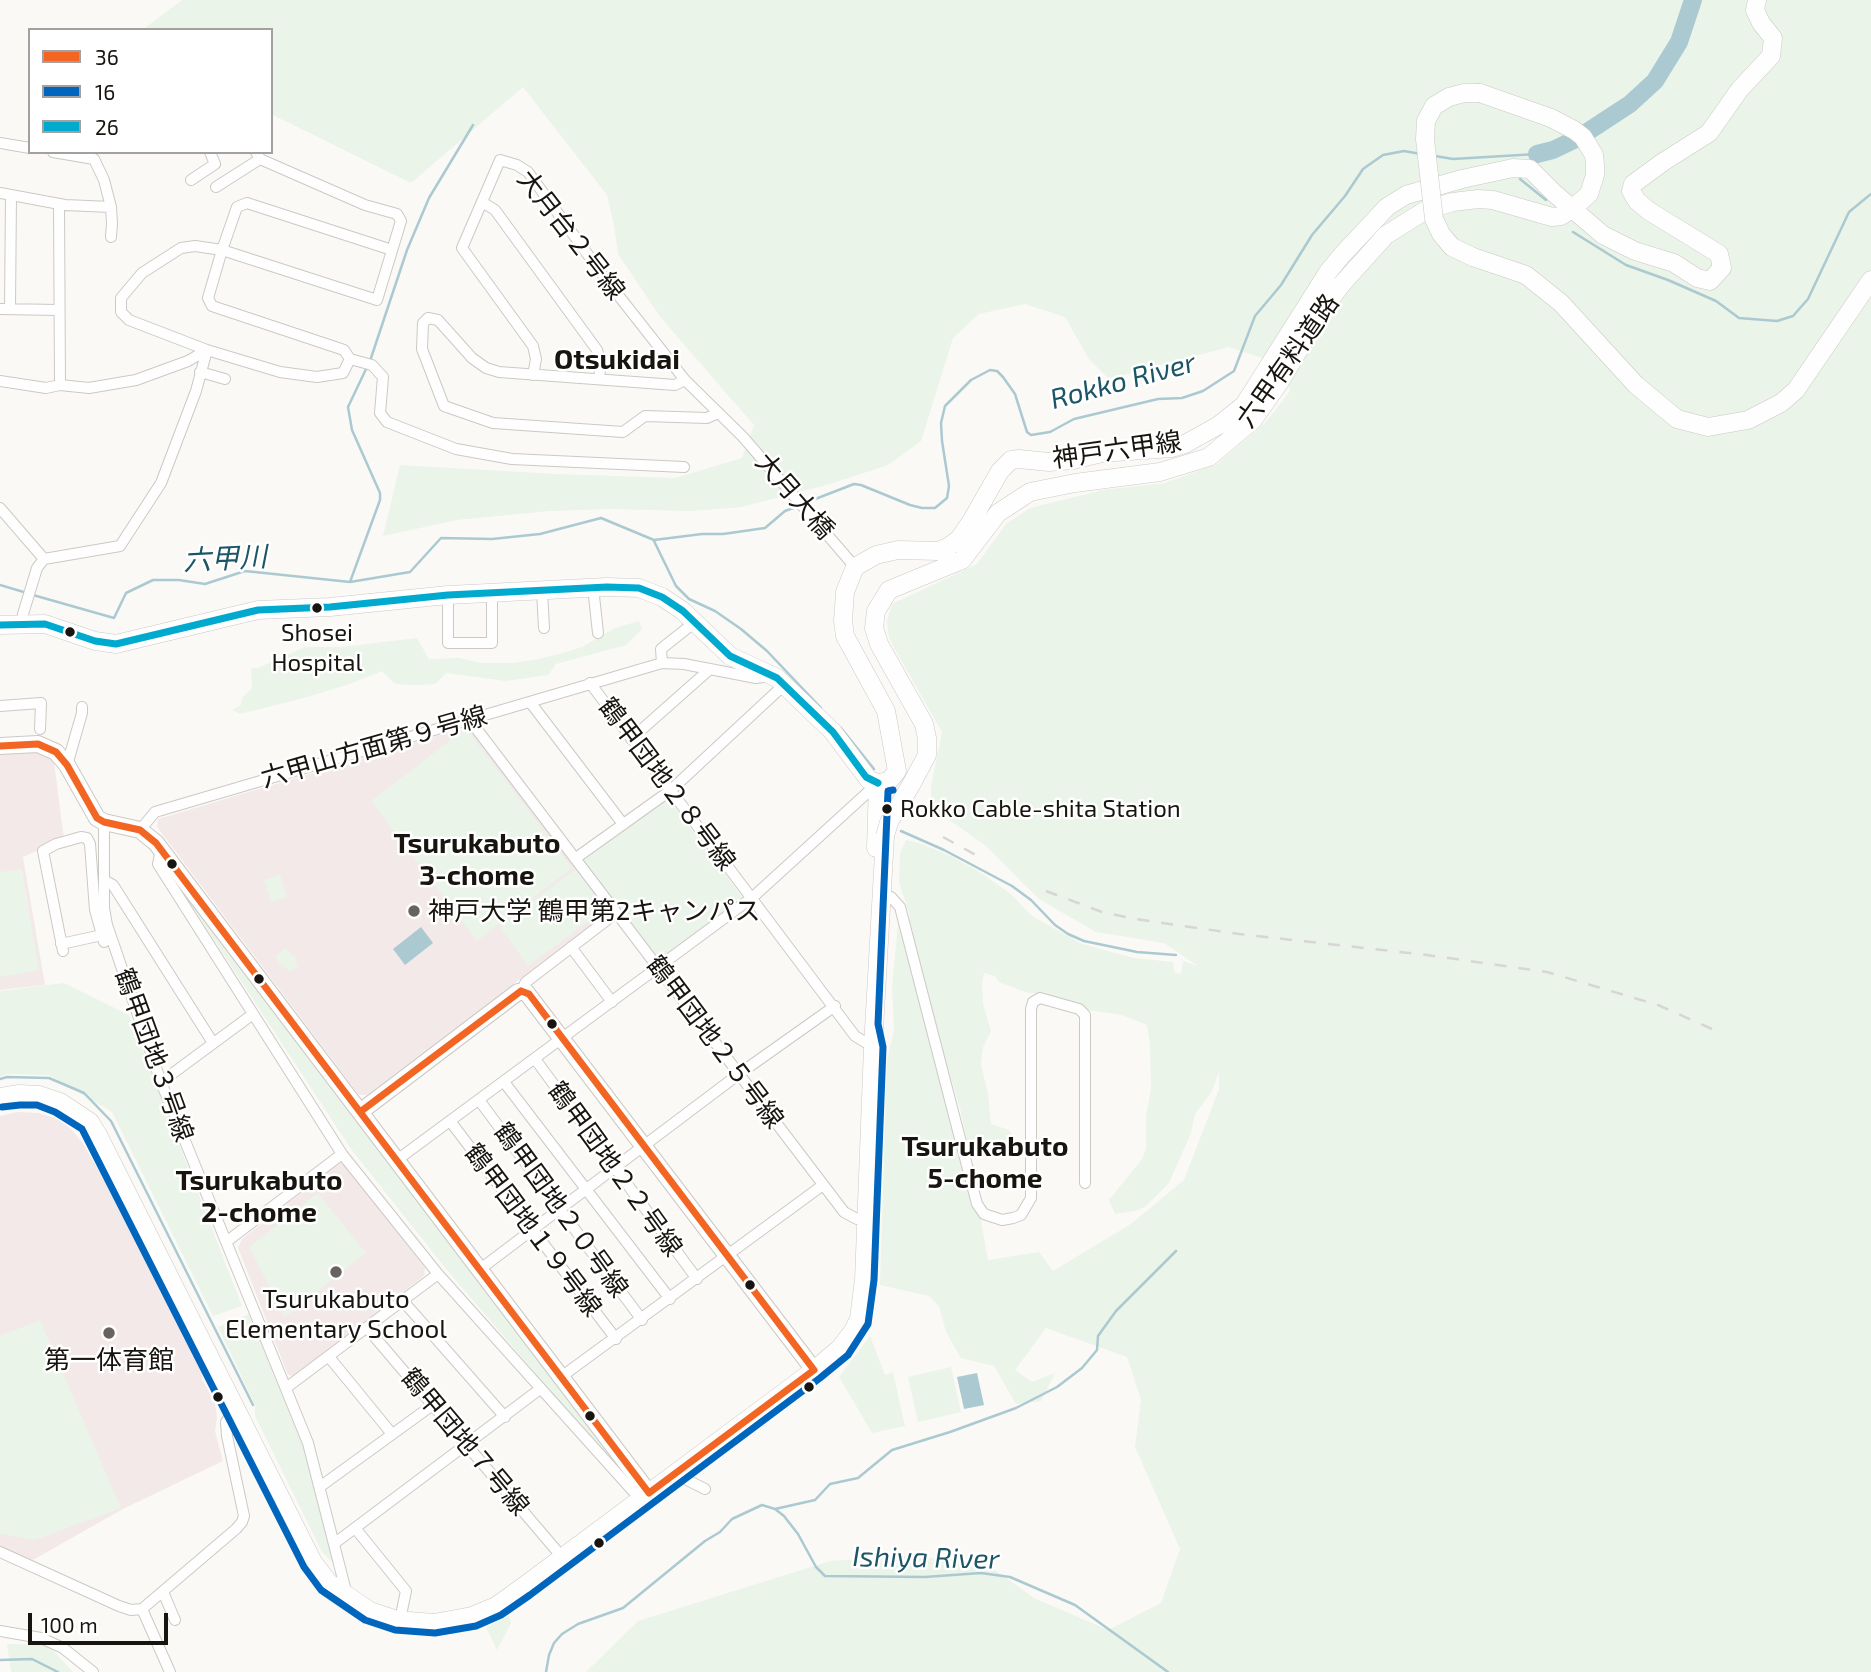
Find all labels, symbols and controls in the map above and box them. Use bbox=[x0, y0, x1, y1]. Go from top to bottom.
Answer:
legend bbox=[28, 28, 273, 154]
text: 36 bbox=[95, 44, 119, 69]
text: 16 bbox=[95, 79, 115, 104]
text: 26 bbox=[95, 114, 119, 139]
street label: 大月台２号線 bbox=[511, 164, 631, 306]
street label: 六甲有料道路 bbox=[1230, 288, 1346, 434]
district label: Otsukidai bbox=[554, 343, 680, 377]
water label: Rokko River bbox=[1047, 345, 1199, 417]
street label: 神戸六甲線 bbox=[1050, 426, 1184, 474]
street label: 大月大橋 bbox=[749, 447, 841, 545]
water label: 六甲川 bbox=[182, 540, 268, 578]
marker: Shosei Hospital bbox=[310, 601, 324, 615]
place label: Shosei Hospital bbox=[271, 619, 363, 675]
unlabelled marker bbox=[63, 625, 77, 639]
street label: 鶴甲団地２８号線 bbox=[592, 692, 742, 876]
street label: 六甲山方面第９号線 bbox=[257, 700, 491, 794]
place label: Rokko Cable-shita Station bbox=[900, 795, 1181, 823]
marker: Rokko Cable-shita Station bbox=[880, 802, 894, 816]
district label: Tsurukabuto 3-chome bbox=[394, 827, 560, 893]
unlabelled marker bbox=[165, 857, 179, 871]
place label: 神戸大学 鶴甲第2キャンパス bbox=[428, 895, 760, 927]
marker: 神戸大学 鶴甲第2キャンパス bbox=[406, 903, 422, 919]
street label: 鶴甲団地２５号線 bbox=[640, 950, 790, 1134]
street label: 鶴甲団地３号線 bbox=[108, 964, 200, 1146]
unlabelled marker bbox=[252, 972, 266, 986]
unlabelled marker bbox=[545, 1017, 559, 1031]
street label: 鶴甲団地２２号線 bbox=[541, 1076, 689, 1262]
street label: 鶴甲団地２０号線 bbox=[487, 1117, 635, 1303]
district label: Tsurukabuto 5-chome bbox=[902, 1130, 1068, 1196]
street label: 鶴甲団地１９号線 bbox=[458, 1138, 608, 1322]
district label: Tsurukabuto 2-chome bbox=[176, 1164, 342, 1230]
marker: Tsurukabuto Elementary School bbox=[328, 1264, 344, 1280]
unlabelled marker bbox=[743, 1278, 757, 1292]
place label: Tsurukabuto Elementary School bbox=[225, 1283, 447, 1344]
marker: 第一体育館 bbox=[101, 1325, 117, 1341]
place label: 第一体育館 bbox=[44, 1344, 174, 1376]
street label: 鶴甲団地７号線 bbox=[395, 1362, 535, 1522]
unlabelled marker bbox=[802, 1380, 816, 1394]
unlabelled marker bbox=[211, 1390, 225, 1404]
unlabelled marker bbox=[583, 1409, 597, 1423]
unlabelled marker bbox=[592, 1536, 606, 1550]
water label: Ishiya River bbox=[852, 1540, 1000, 1576]
scale bar bbox=[32, 1598, 172, 1642]
text: 100 m bbox=[41, 1612, 98, 1637]

